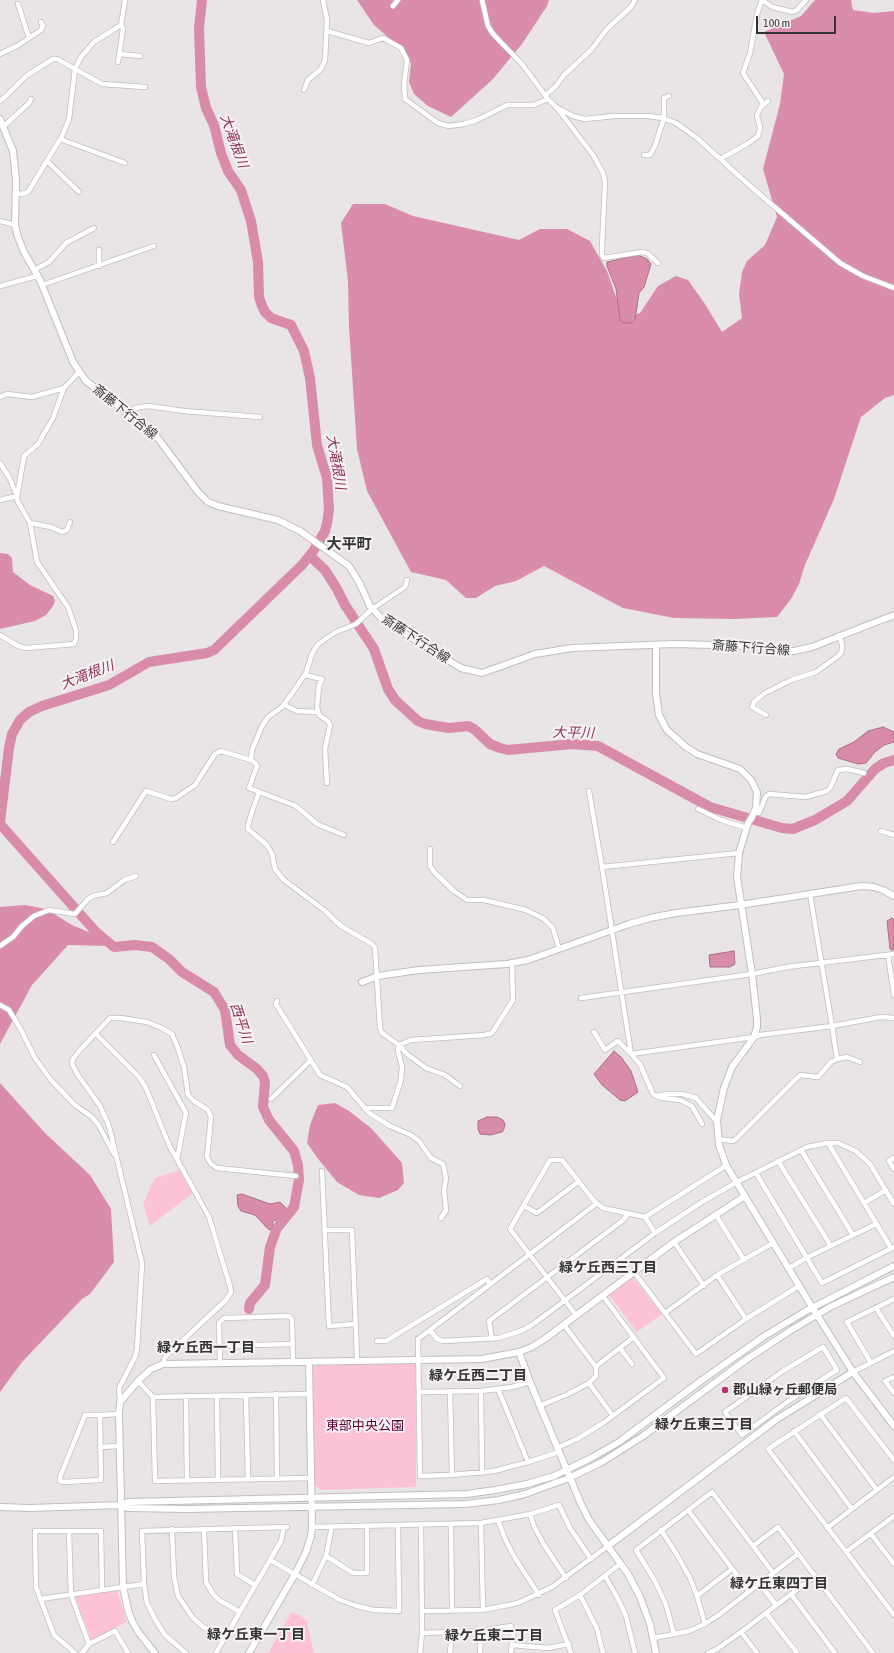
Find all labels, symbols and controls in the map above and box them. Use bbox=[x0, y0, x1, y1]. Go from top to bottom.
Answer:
scale bar bbox=[758, 8, 838, 34]
text: 100 m bbox=[763, 16, 790, 30]
water label: 大滝根川 bbox=[217, 112, 251, 170]
street label: 斎藤下行合線 bbox=[90, 381, 160, 443]
water label: 大滝根川 bbox=[323, 433, 349, 491]
district label: 大平町 bbox=[327, 535, 371, 553]
street label: 斎藤下行合線 bbox=[379, 611, 453, 667]
street label: 斎藤下行合線 bbox=[712, 637, 790, 659]
water label: 大滝根川 bbox=[58, 657, 116, 693]
water label: 大平川 bbox=[552, 724, 594, 742]
water label: 西平川 bbox=[227, 1000, 255, 1046]
district label: 緑ケ丘西三丁目 bbox=[559, 1260, 657, 1276]
district label: 緑ケ丘西一丁目 bbox=[157, 1340, 255, 1356]
district label: 緑ケ丘西二丁目 bbox=[429, 1368, 527, 1384]
place label: 郡山緑ヶ丘郵便局 bbox=[733, 1382, 837, 1398]
marker: 郡山緑ヶ丘郵便局 bbox=[720, 1385, 730, 1395]
district label: 緑ケ丘東三丁目 bbox=[655, 1417, 753, 1433]
park label: 東部中央公園 bbox=[326, 1418, 404, 1434]
district label: 緑ケ丘東四丁目 bbox=[730, 1576, 828, 1592]
district label: 緑ケ丘東一丁目 bbox=[207, 1627, 305, 1643]
district label: 緑ケ丘東二丁目 bbox=[445, 1628, 543, 1644]

